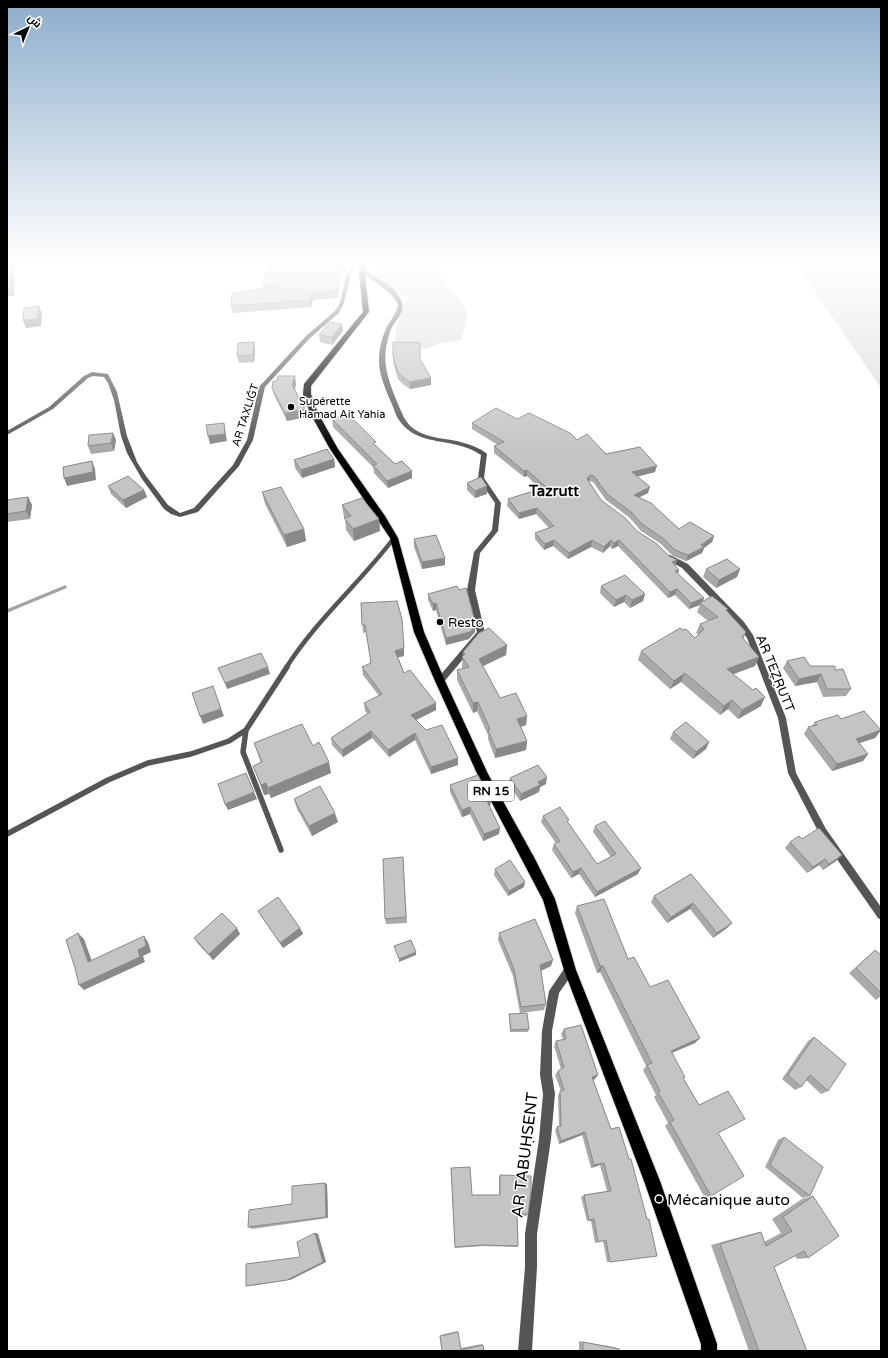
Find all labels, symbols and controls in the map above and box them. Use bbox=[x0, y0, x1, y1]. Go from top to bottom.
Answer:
north arrow bbox=[8, 8, 48, 48]
text: ش bbox=[25, 11, 44, 31]
street label: AR TAXLIǦT bbox=[228, 382, 262, 448]
place label: Supérette Hamad Ait Yahia bbox=[299, 395, 385, 421]
marker: Supérette Hamad Ait Yahia bbox=[286, 402, 296, 412]
district label: Tazrutt bbox=[528, 482, 579, 500]
place label: Resto bbox=[448, 615, 484, 631]
marker: Resto bbox=[435, 617, 445, 627]
street label: AR TEẒṚUTT bbox=[752, 632, 798, 714]
road number: RN 15 bbox=[468, 781, 514, 801]
street label: AR TABUḤSENT bbox=[507, 1091, 543, 1219]
place label: Mécanique auto bbox=[667, 1190, 790, 1210]
marker: Mécanique auto bbox=[654, 1194, 664, 1204]

